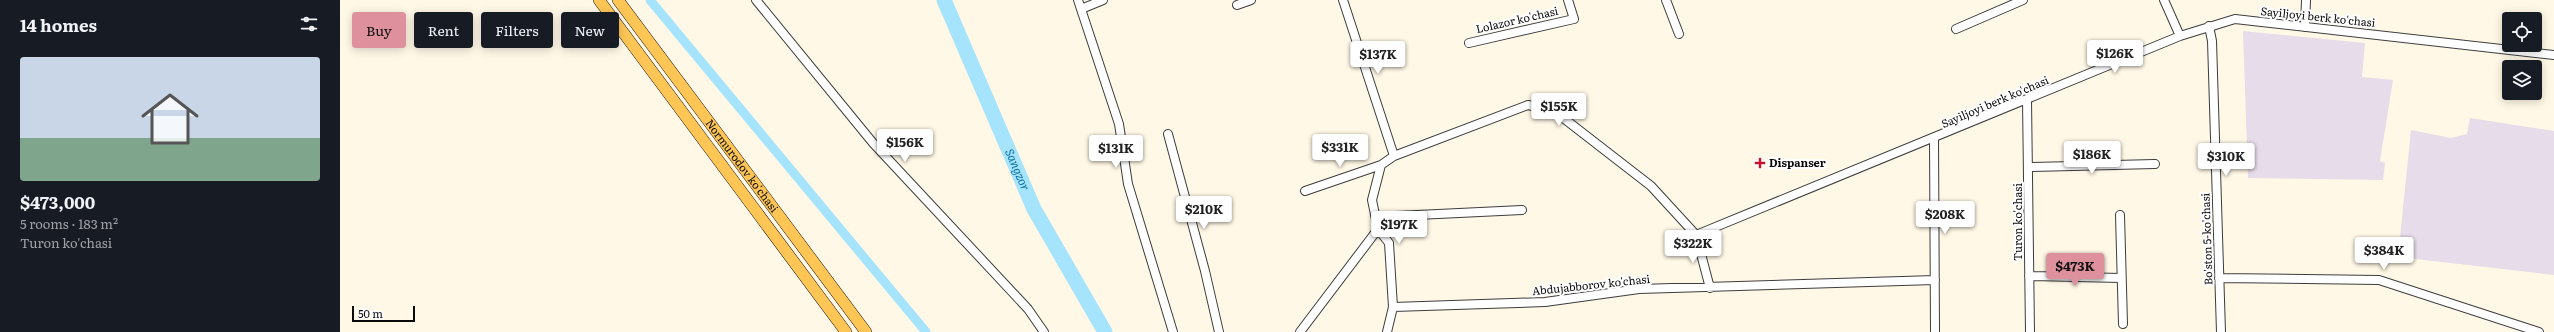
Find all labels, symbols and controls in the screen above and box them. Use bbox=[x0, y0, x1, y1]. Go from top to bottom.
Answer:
street label: Lolazor ko'chasi bbox=[1474, 2, 1560, 36]
street label: Sayiljoyi berk ko'chasi bbox=[2260, 2, 2377, 30]
text: 14 homes bbox=[20, 12, 97, 37]
chip: Buy bbox=[352, 12, 406, 48]
chip: Rent bbox=[414, 12, 473, 48]
chip: Filters bbox=[481, 12, 553, 48]
chip: New bbox=[561, 12, 619, 48]
map controls bbox=[2502, 12, 2542, 100]
button: locate bbox=[2502, 12, 2542, 52]
icon: filters bbox=[298, 13, 320, 35]
pin: $126K bbox=[2087, 40, 2143, 74]
pin: $137K bbox=[1350, 41, 1406, 75]
text: $126K bbox=[2096, 43, 2134, 62]
text: $137K bbox=[1359, 44, 1397, 63]
button: layers bbox=[2502, 60, 2542, 100]
street label: Sayiljoyi berk ko'chasi bbox=[1938, 71, 2051, 131]
icon: home bbox=[134, 83, 206, 155]
pin: $155K bbox=[1531, 93, 1587, 127]
text: $155K bbox=[1540, 96, 1578, 115]
street label: Normurodov ko'chasi bbox=[702, 115, 783, 216]
pin: $156K bbox=[877, 129, 933, 163]
text: $156K bbox=[886, 132, 924, 151]
pin: $331K bbox=[1312, 134, 1368, 168]
pin: $131K bbox=[1088, 135, 1144, 169]
text: $331K bbox=[1321, 137, 1359, 156]
text: $131K bbox=[1098, 138, 1134, 157]
pin: $186K bbox=[2064, 141, 2120, 175]
pin: $310K bbox=[2198, 143, 2254, 177]
text: $186K bbox=[2073, 144, 2111, 163]
water label: Sangzor bbox=[1001, 146, 1035, 194]
text: $310K bbox=[2207, 146, 2245, 165]
place label: Dispanser bbox=[1769, 154, 1826, 170]
marker: Dispanser bbox=[1754, 157, 1766, 169]
street label: Turon ko'chasi bbox=[2009, 183, 2025, 261]
text: $473,000 bbox=[20, 189, 95, 214]
street label: Bo'ston 5-ko'chasi bbox=[2196, 192, 2216, 285]
pin: $210K bbox=[1176, 196, 1232, 230]
text: $210K bbox=[1185, 199, 1223, 218]
pin: $208K bbox=[1917, 201, 1973, 235]
text: $208K bbox=[1925, 204, 1965, 223]
pin: $197K bbox=[1371, 211, 1427, 245]
text: 5 rooms · 183 m² bbox=[20, 214, 118, 233]
text: $197K bbox=[1380, 214, 1418, 233]
pin: $322K bbox=[1665, 230, 1721, 264]
text: Turon ko'chasi bbox=[20, 233, 112, 252]
text: $322K bbox=[1674, 233, 1712, 252]
pin: $384K bbox=[2356, 237, 2412, 271]
text: $384K bbox=[2364, 240, 2404, 259]
pin: $473K bbox=[2047, 253, 2103, 287]
text: $473K bbox=[2055, 256, 2095, 275]
street label: Abdujabborov ko'chasi bbox=[1531, 270, 1651, 298]
scale bar bbox=[352, 304, 415, 323]
text: 50 m bbox=[358, 305, 383, 321]

